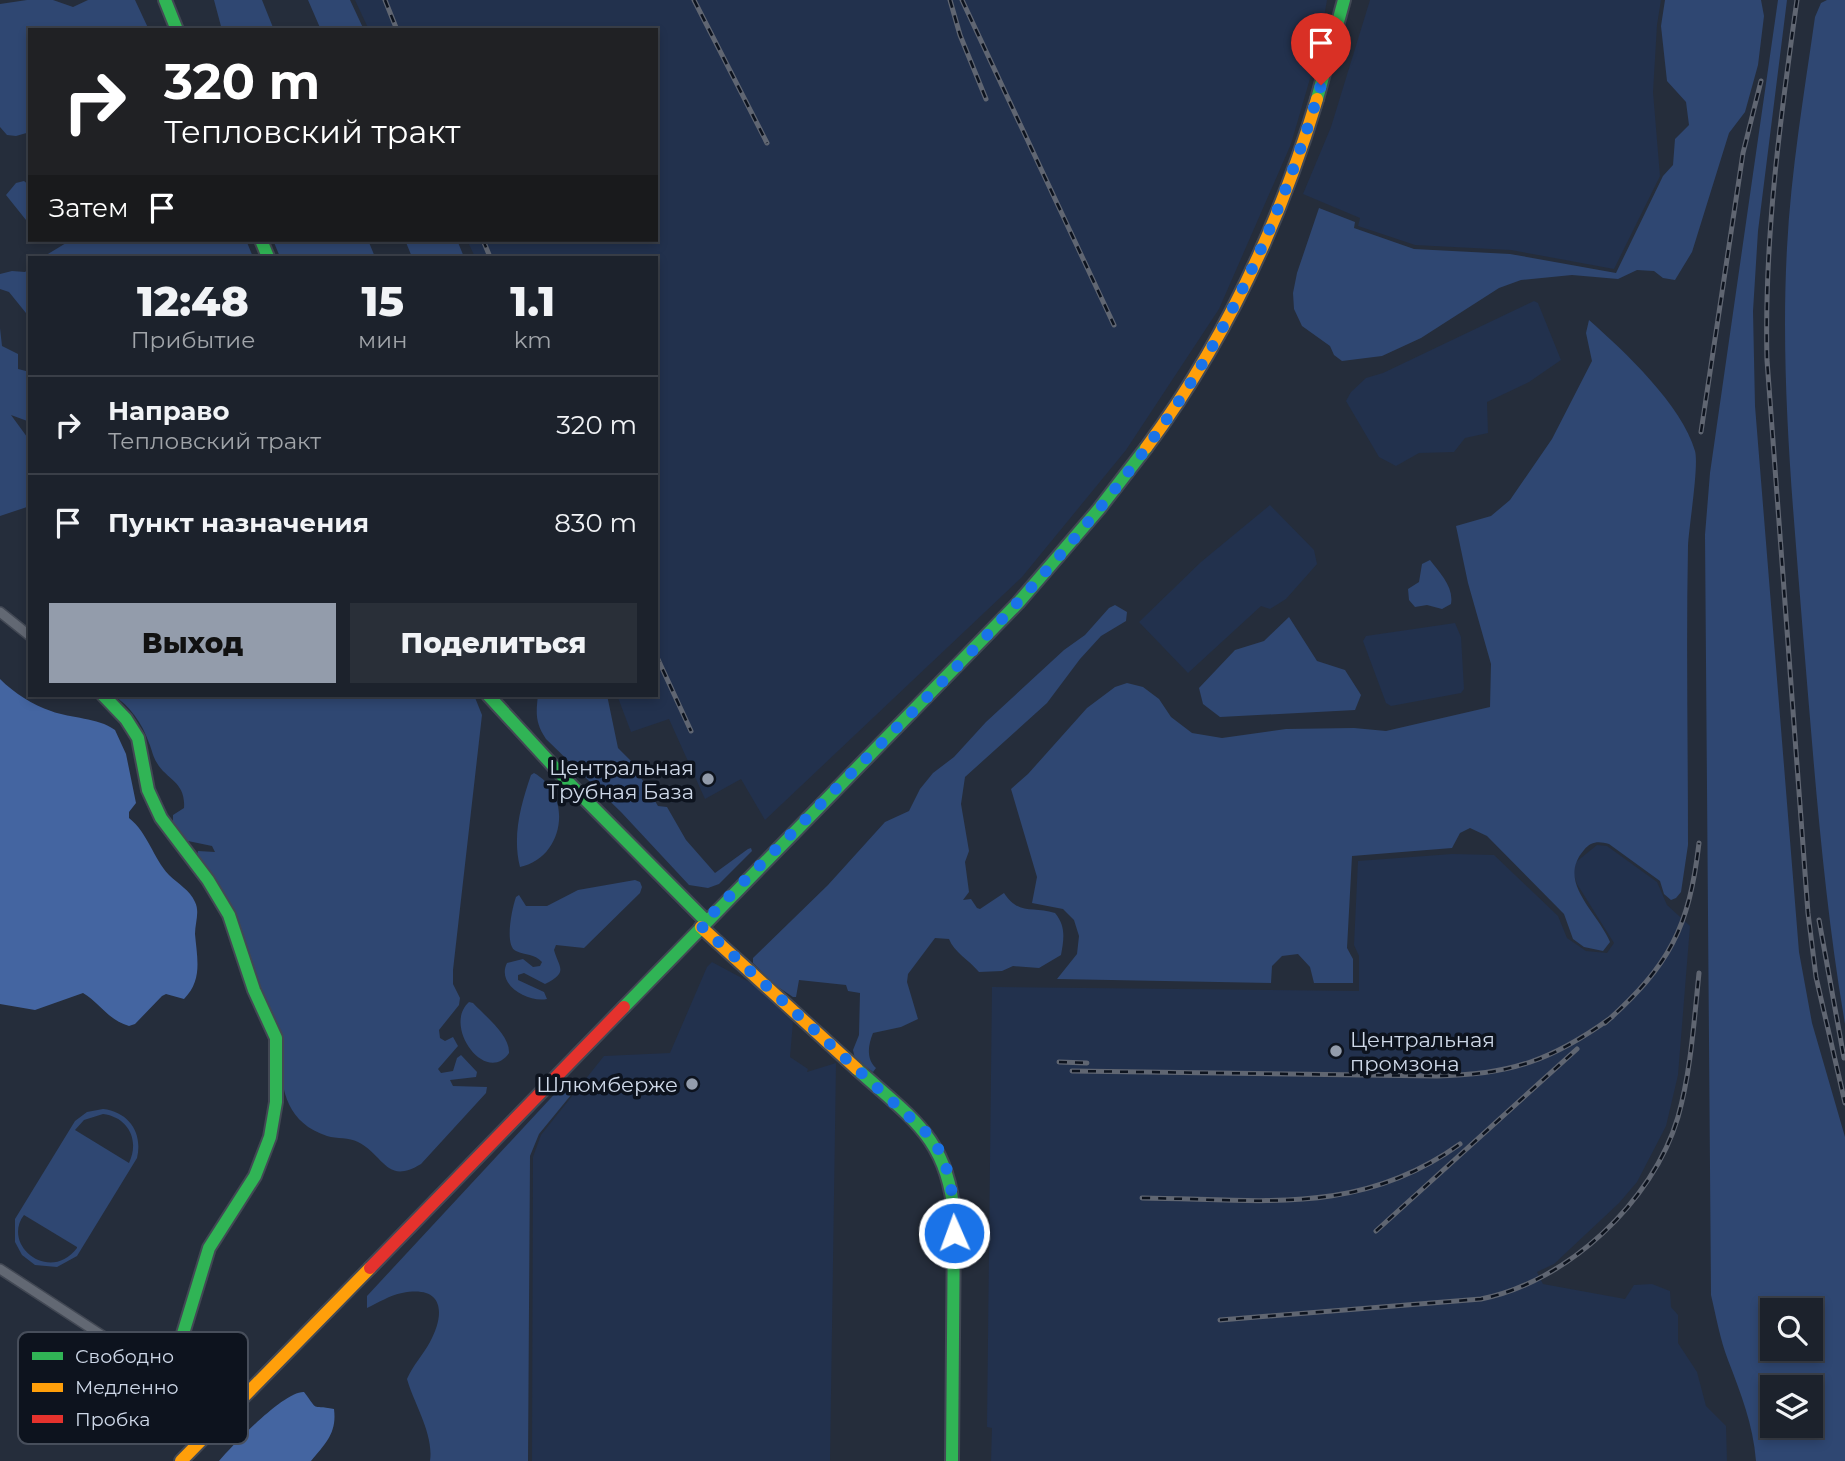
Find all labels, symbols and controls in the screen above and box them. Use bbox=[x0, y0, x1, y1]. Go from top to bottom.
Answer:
pin bbox=[1291, 13, 1351, 85]
icon: arrive bbox=[1302, 24, 1340, 62]
text: 320 m bbox=[164, 52, 320, 111]
icon: right bbox=[49, 56, 140, 147]
text: Тепловский тракт bbox=[164, 112, 460, 151]
icon: arrive bbox=[143, 189, 181, 227]
text: Затем bbox=[49, 192, 129, 224]
text: 12:48 bbox=[137, 275, 249, 327]
text: 15 bbox=[362, 275, 404, 327]
text: 1.1 bbox=[510, 275, 555, 327]
text: Прибытие bbox=[131, 326, 255, 354]
text: мин bbox=[358, 326, 408, 354]
text: km bbox=[514, 326, 552, 354]
text: Направо bbox=[108, 395, 229, 427]
icon: right bbox=[49, 406, 87, 444]
text: 320 m bbox=[556, 409, 637, 441]
text: Тепловский тракт bbox=[108, 427, 321, 455]
icon: arrive bbox=[49, 504, 87, 542]
text: Пункт назначения bbox=[108, 507, 369, 539]
text: 830 m bbox=[554, 507, 637, 539]
button: Выход bbox=[49, 603, 336, 683]
button: Поделиться bbox=[350, 603, 637, 683]
place label: Центральная Трубная База bbox=[547, 755, 694, 804]
marker: Центральная Трубная База bbox=[700, 771, 716, 787]
place label: Центральная промзона bbox=[1350, 1027, 1495, 1076]
marker: Центральная промзона bbox=[1328, 1043, 1344, 1059]
place label: Шлюмберже bbox=[536, 1072, 678, 1097]
marker: Шлюмберже bbox=[684, 1076, 700, 1092]
position arrow bbox=[917, 1196, 991, 1270]
map controls bbox=[1760, 1298, 1823, 1438]
button: search bbox=[1760, 1298, 1823, 1361]
legend bbox=[18, 1332, 248, 1444]
text: Свободно bbox=[75, 1345, 174, 1368]
button: layers bbox=[1760, 1375, 1823, 1438]
text: Медленно bbox=[75, 1376, 179, 1399]
text: Пробка bbox=[75, 1408, 150, 1431]

